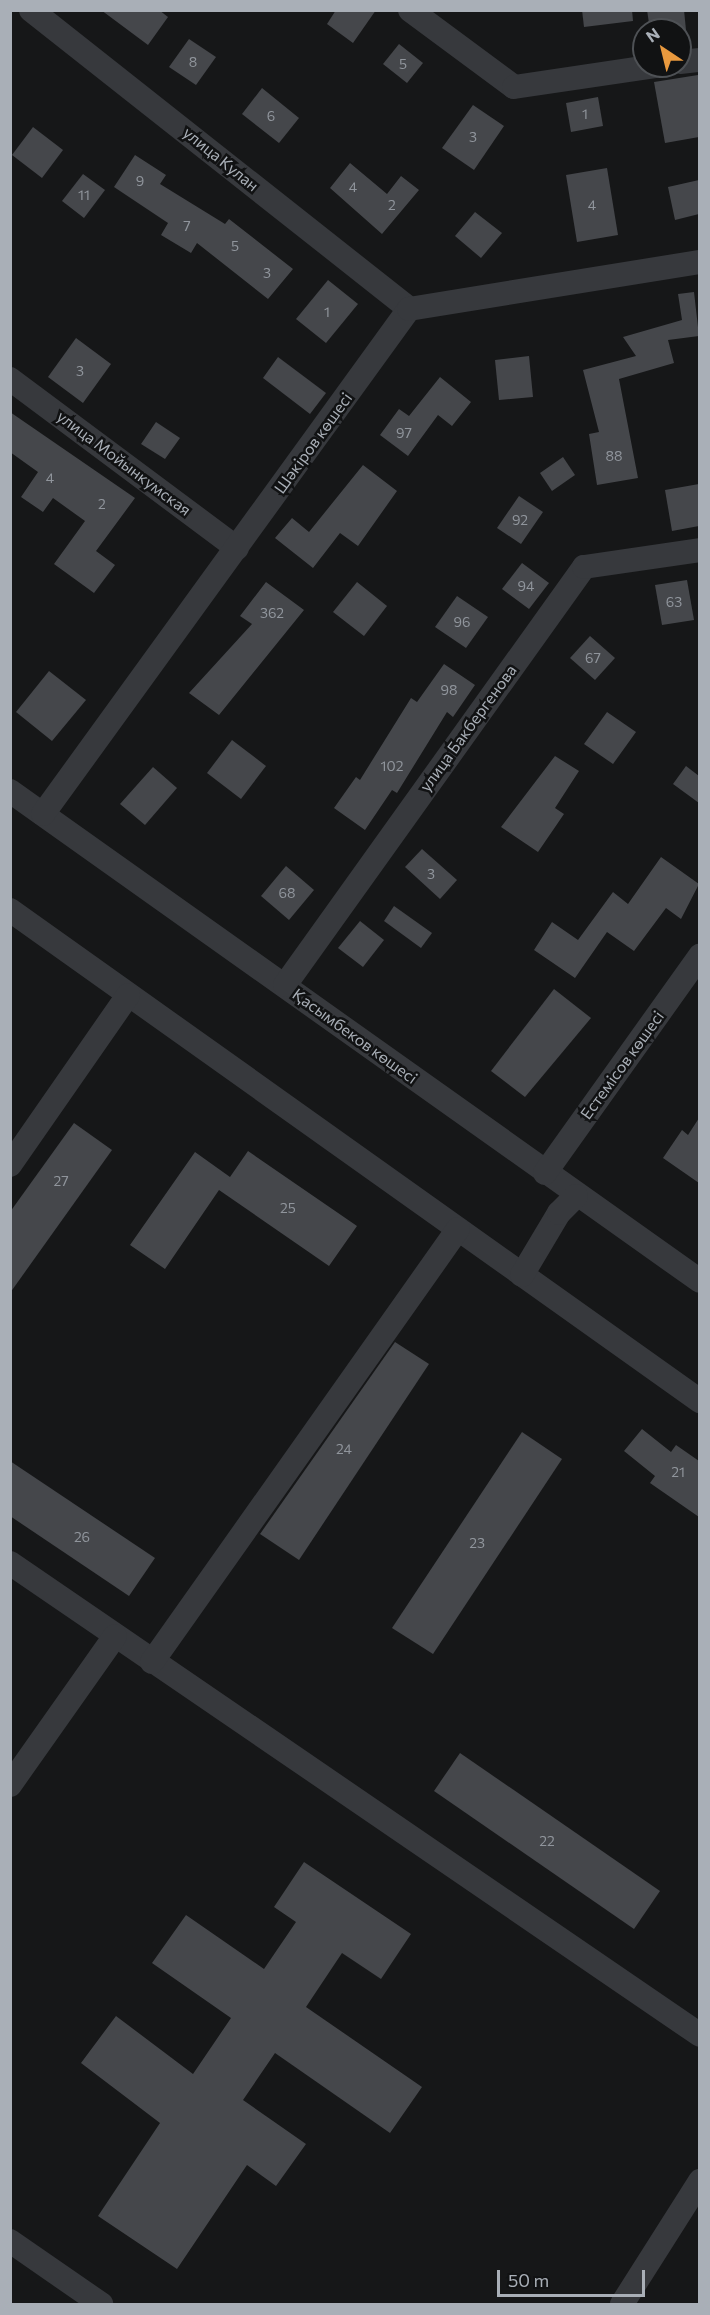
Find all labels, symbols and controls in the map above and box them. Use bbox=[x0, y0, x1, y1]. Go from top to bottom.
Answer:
north arrow bbox=[632, 18, 692, 78]
text: N bbox=[642, 23, 663, 46]
house number: 8 bbox=[189, 54, 197, 70]
house number: 5 bbox=[399, 56, 407, 72]
house number: 1 bbox=[582, 106, 588, 122]
house number: 6 bbox=[267, 108, 275, 124]
street label: улица Кулан bbox=[179, 123, 263, 195]
house number: 3 bbox=[469, 129, 477, 145]
house number: 9 bbox=[136, 173, 144, 189]
house number: 4 bbox=[349, 179, 357, 195]
house number: 11 bbox=[78, 187, 90, 203]
house number: 2 bbox=[388, 197, 396, 213]
house number: 4 bbox=[588, 197, 596, 213]
house number: 7 bbox=[183, 218, 191, 234]
house number: 5 bbox=[231, 238, 239, 254]
house number: 3 bbox=[263, 265, 271, 281]
house number: 1 bbox=[324, 304, 330, 320]
house number: 3 bbox=[76, 363, 84, 379]
street label: Шәкіров көшесі bbox=[270, 389, 356, 497]
street label: улица Мойынкумская bbox=[53, 406, 195, 520]
house number: 97 bbox=[396, 425, 412, 441]
house number: 88 bbox=[606, 448, 622, 464]
house number: 4 bbox=[46, 470, 54, 486]
house number: 2 bbox=[98, 496, 106, 512]
house number: 92 bbox=[512, 512, 528, 528]
house number: 94 bbox=[518, 578, 534, 594]
house number: 63 bbox=[666, 594, 682, 610]
house number: 362 bbox=[260, 605, 284, 621]
house number: 96 bbox=[454, 614, 470, 630]
house number: 67 bbox=[585, 650, 601, 666]
street label: улица Бакбергенова bbox=[416, 661, 520, 795]
house number: 98 bbox=[441, 682, 457, 698]
house number: 102 bbox=[381, 758, 403, 774]
house number: 3 bbox=[427, 866, 435, 882]
house number: 68 bbox=[279, 885, 295, 901]
street label: Қасымбеков көшесі bbox=[289, 984, 421, 1088]
street label: Естемісов көшесі bbox=[576, 1007, 668, 1123]
house number: 27 bbox=[53, 1173, 69, 1189]
house number: 25 bbox=[280, 1200, 296, 1216]
house number: 24 bbox=[336, 1441, 352, 1457]
house number: 21 bbox=[671, 1464, 685, 1480]
house number: 26 bbox=[74, 1529, 90, 1545]
house number: 23 bbox=[469, 1535, 485, 1551]
house number: 22 bbox=[539, 1833, 555, 1849]
scale bar bbox=[500, 2258, 648, 2296]
text: 50 m bbox=[508, 2269, 549, 2291]

